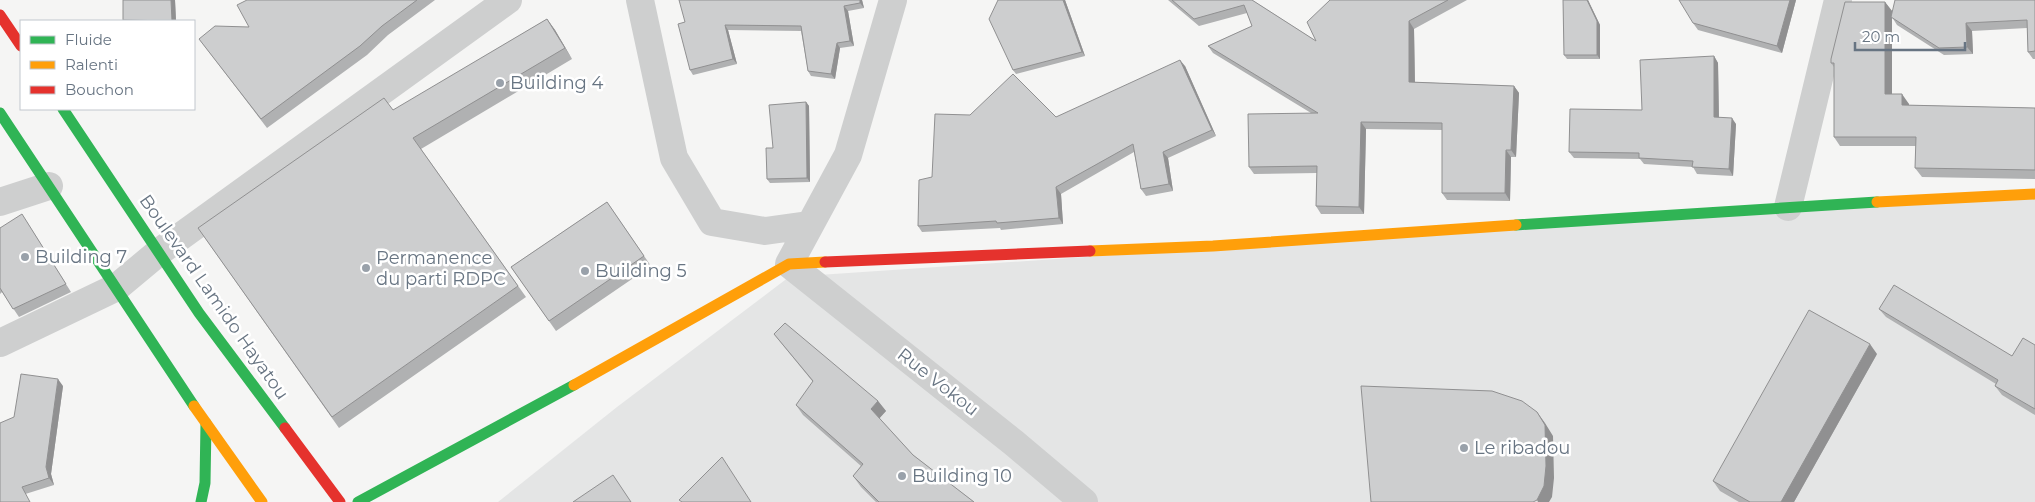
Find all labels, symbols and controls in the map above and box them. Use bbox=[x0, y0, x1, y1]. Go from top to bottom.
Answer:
legend bbox=[20, 20, 195, 110]
scale bar bbox=[1855, 20, 1965, 52]
text: 20 m bbox=[1862, 27, 1900, 46]
text: Fluide bbox=[65, 30, 112, 49]
text: Ralenti bbox=[65, 55, 118, 74]
place label: Building 4 bbox=[510, 72, 604, 94]
marker: Building 4 bbox=[494, 77, 506, 89]
text: Bouchon bbox=[65, 80, 134, 99]
street label: Boulevard Lamido Hayatou bbox=[135, 190, 293, 404]
place label: Building 7 bbox=[35, 246, 127, 268]
place label: Permanence du parti RDPC bbox=[376, 247, 506, 290]
marker: Building 7 bbox=[19, 251, 31, 263]
place label: Building 5 bbox=[595, 260, 687, 282]
marker: Permanence du parti RDPC bbox=[360, 262, 372, 274]
marker: Building 5 bbox=[579, 265, 591, 277]
street label: Rue Vokou bbox=[893, 343, 983, 421]
place label: Le ribadou bbox=[1474, 437, 1570, 459]
marker: Le ribadou bbox=[1458, 442, 1470, 454]
place label: Building 10 bbox=[912, 465, 1012, 487]
marker: Building 10 bbox=[896, 470, 908, 482]

